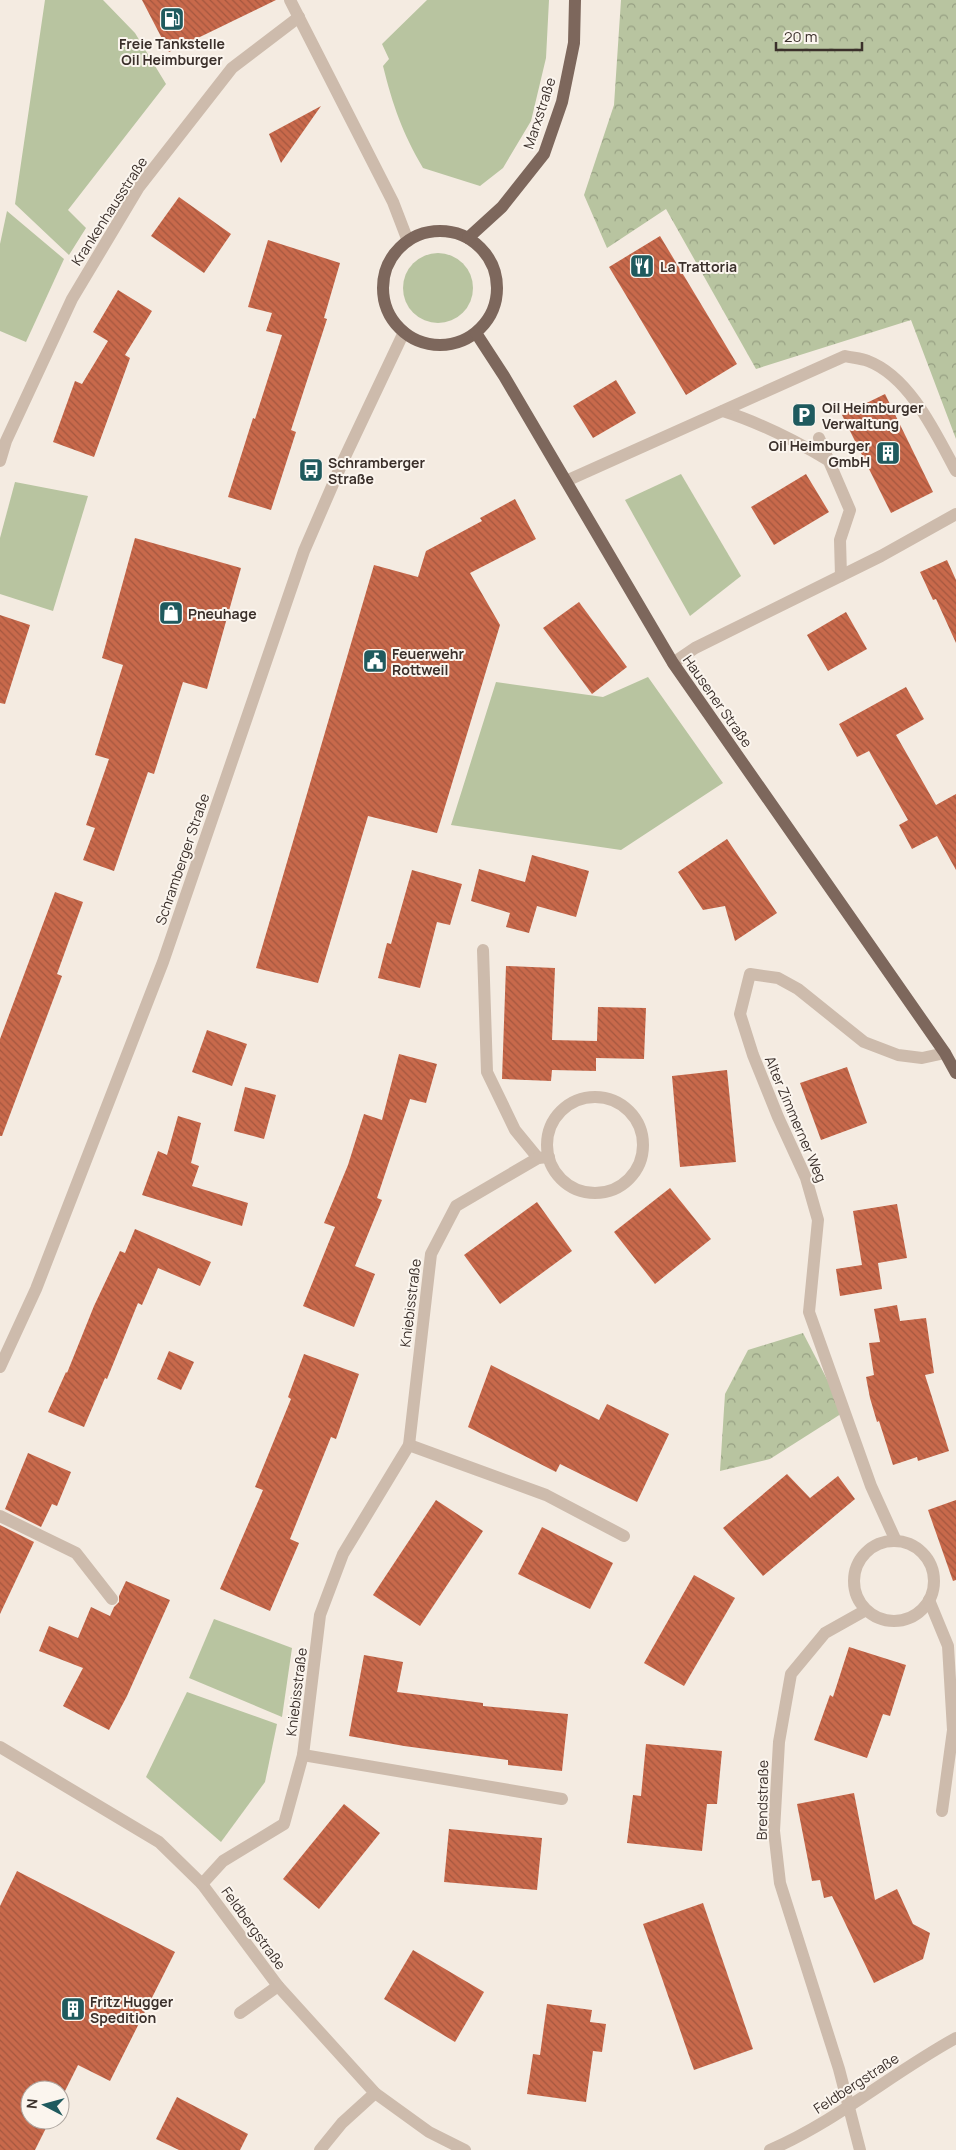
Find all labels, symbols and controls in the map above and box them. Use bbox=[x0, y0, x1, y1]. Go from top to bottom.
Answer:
fuel station icon: Freie Tankstelle Oil Heimburger bbox=[159, 6, 185, 32]
scale bar bbox=[776, 20, 862, 52]
text: 20 m bbox=[784, 26, 817, 47]
place label: Freie Tankstelle Oil Heimburger bbox=[119, 34, 225, 69]
street label: Marxstraße bbox=[519, 75, 559, 151]
street label: Krankenhausstraße bbox=[67, 153, 151, 269]
restaurant icon: La Trattoria bbox=[629, 253, 655, 279]
place label: La Trattoria bbox=[660, 257, 737, 276]
place label: Oil Heimburger Verwaltung bbox=[822, 398, 924, 433]
parking icon: Oil Heimburger Verwaltung bbox=[791, 402, 817, 428]
place label: Oil Heimburger GmbH bbox=[768, 436, 870, 471]
building icon: Oil Heimburger GmbH bbox=[875, 440, 901, 466]
place label: Schramberger Straße bbox=[328, 453, 425, 488]
bus stop icon: Schramberger Straße bbox=[298, 457, 324, 483]
shop icon: Pneuhage bbox=[158, 600, 184, 626]
place label: Pneuhage bbox=[188, 604, 257, 623]
place label: Feuerwehr Rottweil bbox=[392, 644, 464, 679]
public building icon: Feuerwehr Rottweil bbox=[362, 648, 388, 674]
street label: Hausener Straße bbox=[679, 651, 757, 751]
street label: Schramberger Straße bbox=[151, 791, 213, 927]
street label: Alter Zimmerner Weg bbox=[761, 1053, 831, 1185]
street label: Kniebisstraße bbox=[395, 1258, 425, 1348]
street label: Kniebisstraße bbox=[281, 1647, 311, 1737]
street label: Brendstraße bbox=[752, 1760, 772, 1840]
street label: Feldbergstraße bbox=[217, 1883, 291, 1973]
place label: Fritz Hugger Spedition bbox=[90, 1992, 174, 2027]
building icon: Fritz Hugger Spedition bbox=[60, 1996, 86, 2022]
street label: Feldbergstraße bbox=[810, 2048, 902, 2118]
north arrow bbox=[20, 2080, 70, 2130]
text: N bbox=[22, 2098, 42, 2110]

